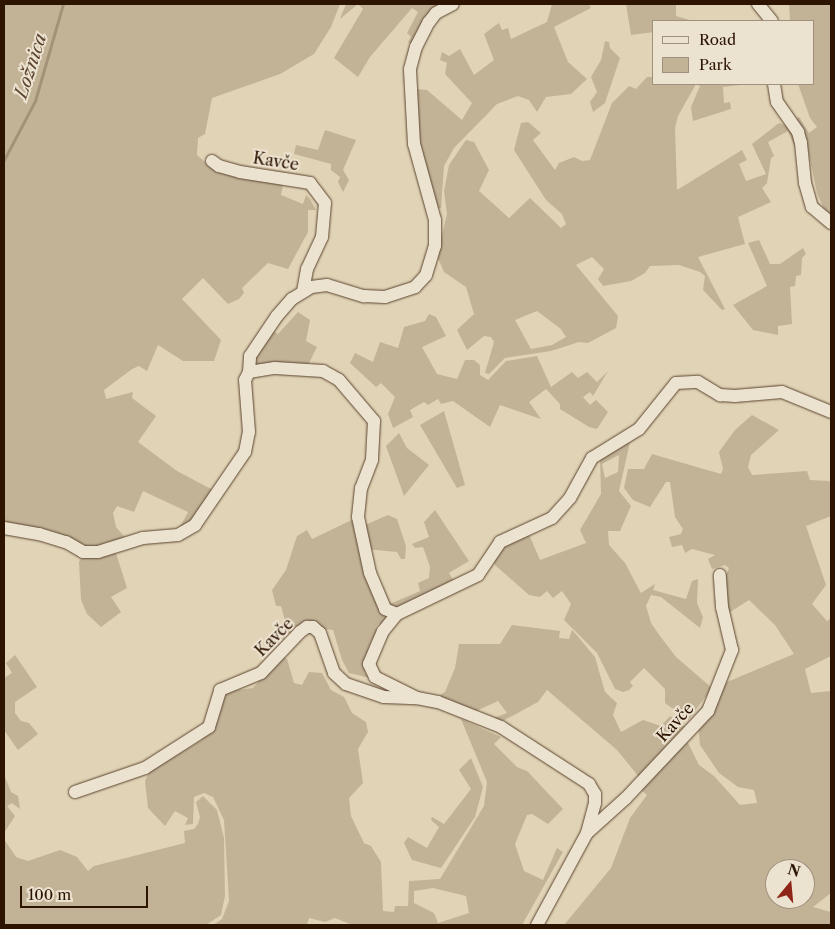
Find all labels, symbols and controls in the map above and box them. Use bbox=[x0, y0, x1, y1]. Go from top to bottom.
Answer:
legend bbox=[652, 20, 815, 85]
text: Road bbox=[699, 30, 736, 49]
water label: Ložnica bbox=[10, 31, 52, 101]
text: Park bbox=[699, 55, 732, 74]
street label: Kavče bbox=[252, 148, 300, 174]
street label: Kavče bbox=[251, 614, 297, 660]
street label: Kavče bbox=[652, 698, 698, 746]
north arrow bbox=[765, 859, 815, 909]
text: N bbox=[786, 860, 803, 881]
scale bar bbox=[22, 876, 150, 908]
text: 100 m bbox=[28, 885, 71, 904]

